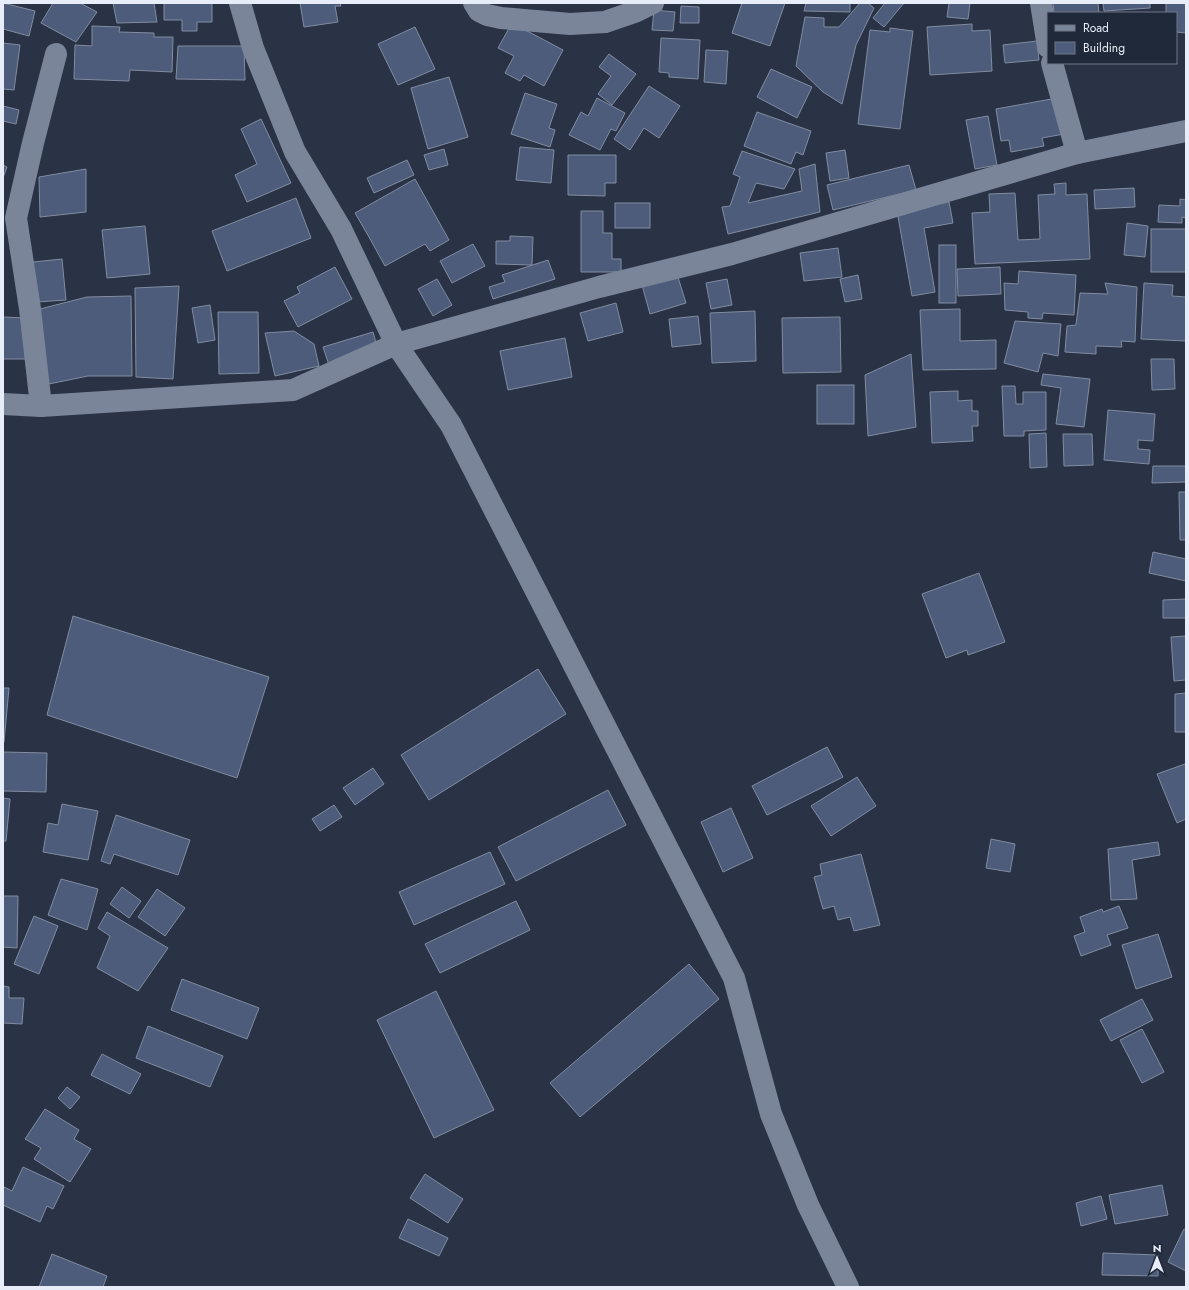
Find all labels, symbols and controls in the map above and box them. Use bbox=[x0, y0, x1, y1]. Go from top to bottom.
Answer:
legend bbox=[1047, 12, 1177, 64]
text: Road bbox=[1083, 19, 1109, 37]
text: Building bbox=[1083, 39, 1125, 57]
north arrow bbox=[1137, 1238, 1177, 1278]
text: N bbox=[1153, 1240, 1161, 1256]

